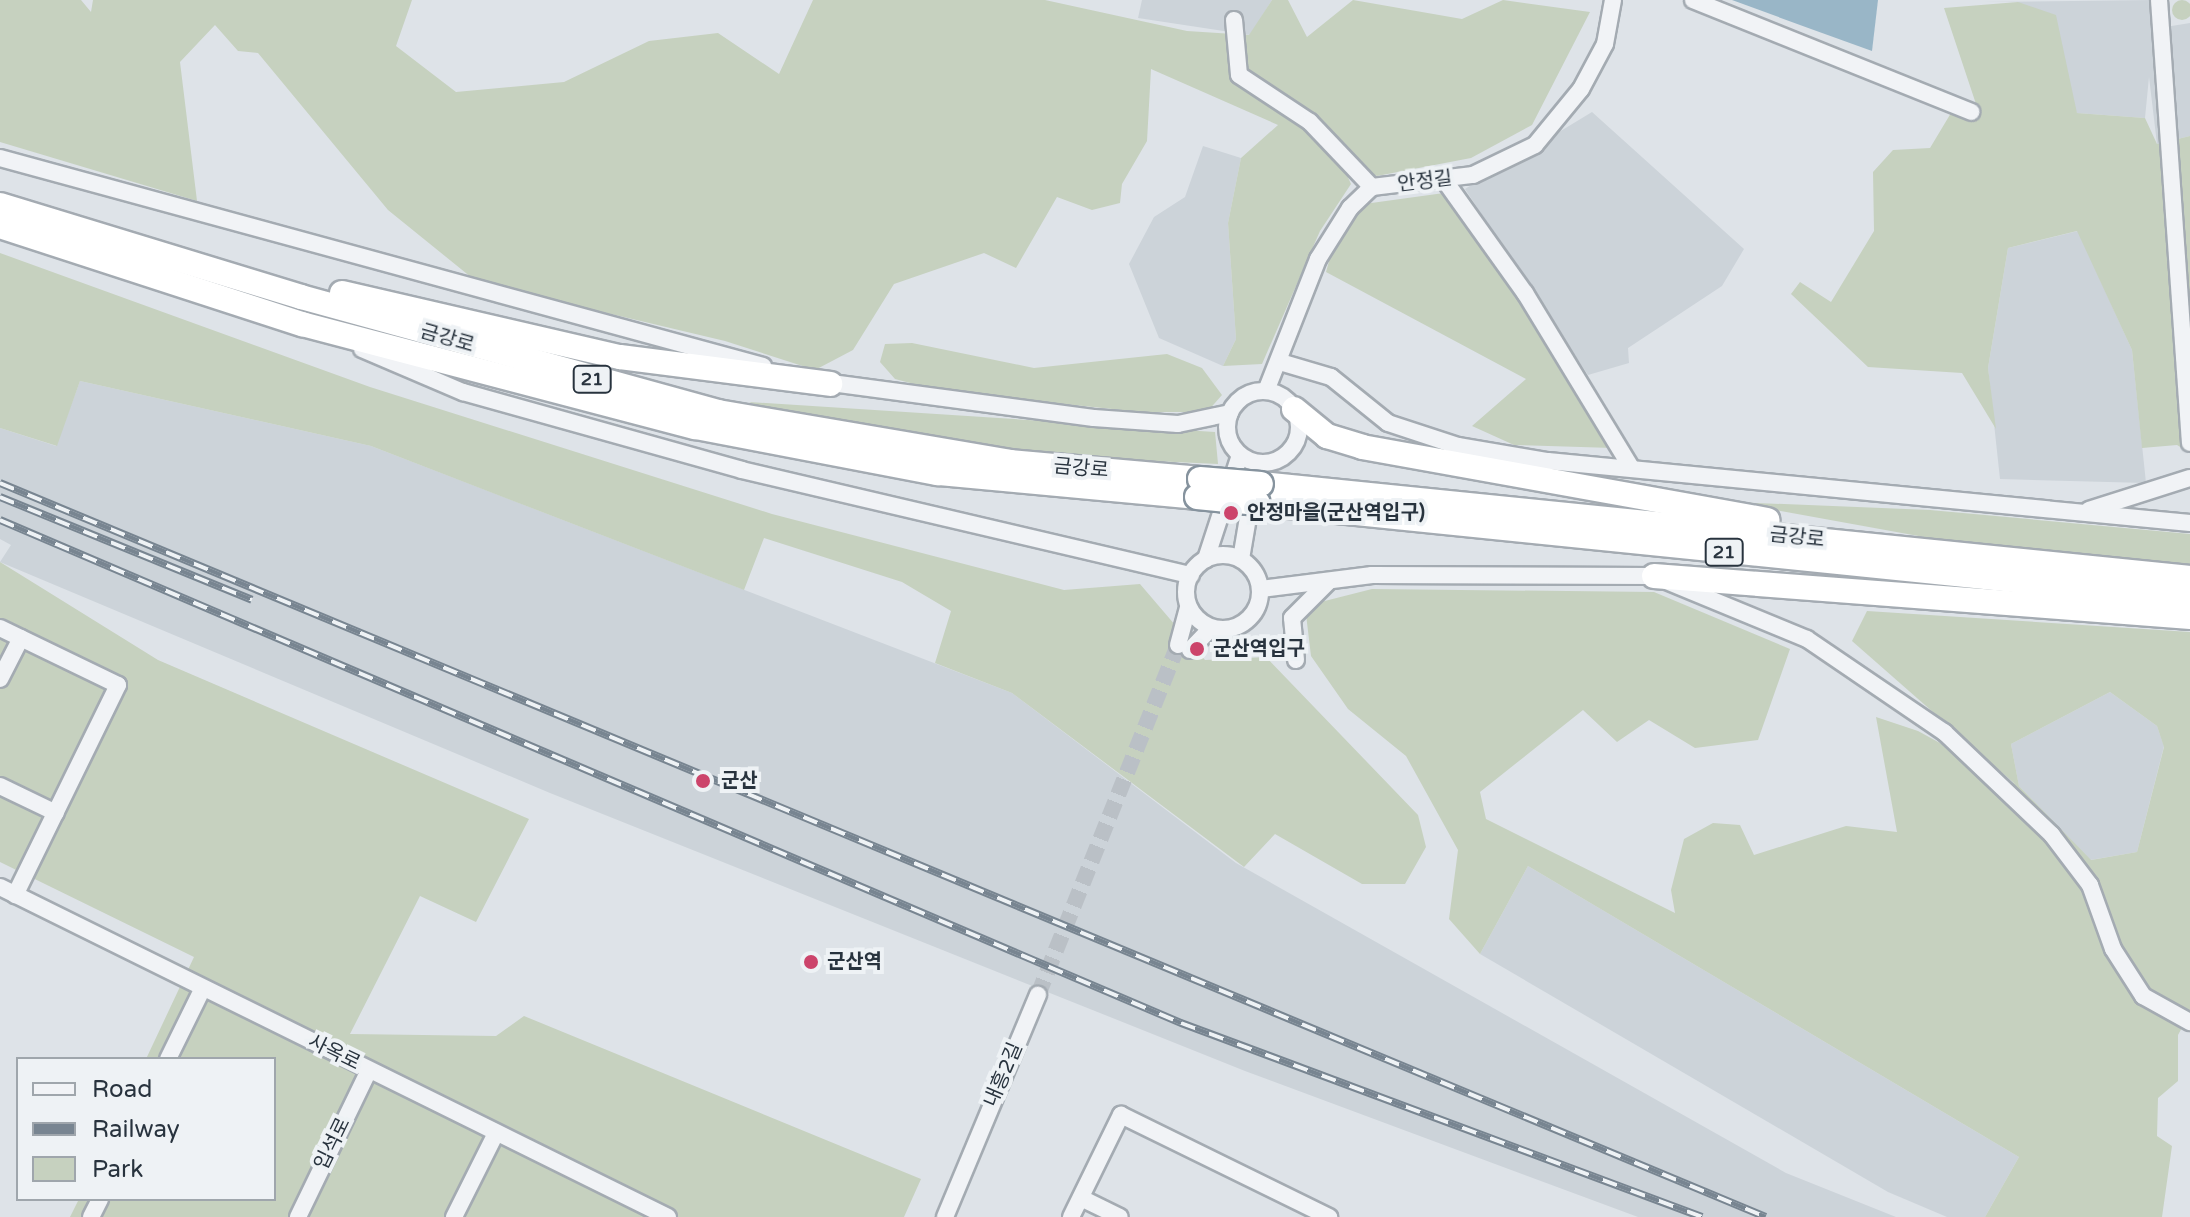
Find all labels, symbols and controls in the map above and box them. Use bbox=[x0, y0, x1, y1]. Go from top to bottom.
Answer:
street label: 안정길 bbox=[1396, 167, 1454, 197]
street label: 금강로 bbox=[417, 320, 477, 358]
road number: 21 bbox=[572, 365, 612, 393]
street label: 금강로 bbox=[1052, 455, 1110, 483]
place label: 안정마을(군산역입구) bbox=[1247, 501, 1425, 525]
marker: 안정마을(군산역입구) bbox=[1222, 504, 1240, 522]
street label: 금강로 bbox=[1768, 523, 1826, 553]
road number: 21 bbox=[1704, 538, 1744, 566]
place label: 군산역입구 bbox=[1213, 637, 1305, 661]
marker: 군산역입구 bbox=[1188, 640, 1206, 658]
place label: 군산 bbox=[721, 769, 758, 793]
marker: 군산 bbox=[692, 770, 714, 792]
place label: 군산역 bbox=[827, 950, 882, 974]
marker: 군산역 bbox=[802, 953, 820, 971]
street label: 사옥로 bbox=[304, 1030, 364, 1076]
street label: 내흥2길 bbox=[980, 1039, 1028, 1111]
legend bbox=[16, 1057, 276, 1201]
text: Road bbox=[92, 1075, 152, 1104]
street label: 입석로 bbox=[310, 1114, 356, 1174]
text: Railway bbox=[92, 1115, 180, 1144]
text: Park bbox=[92, 1155, 143, 1184]

